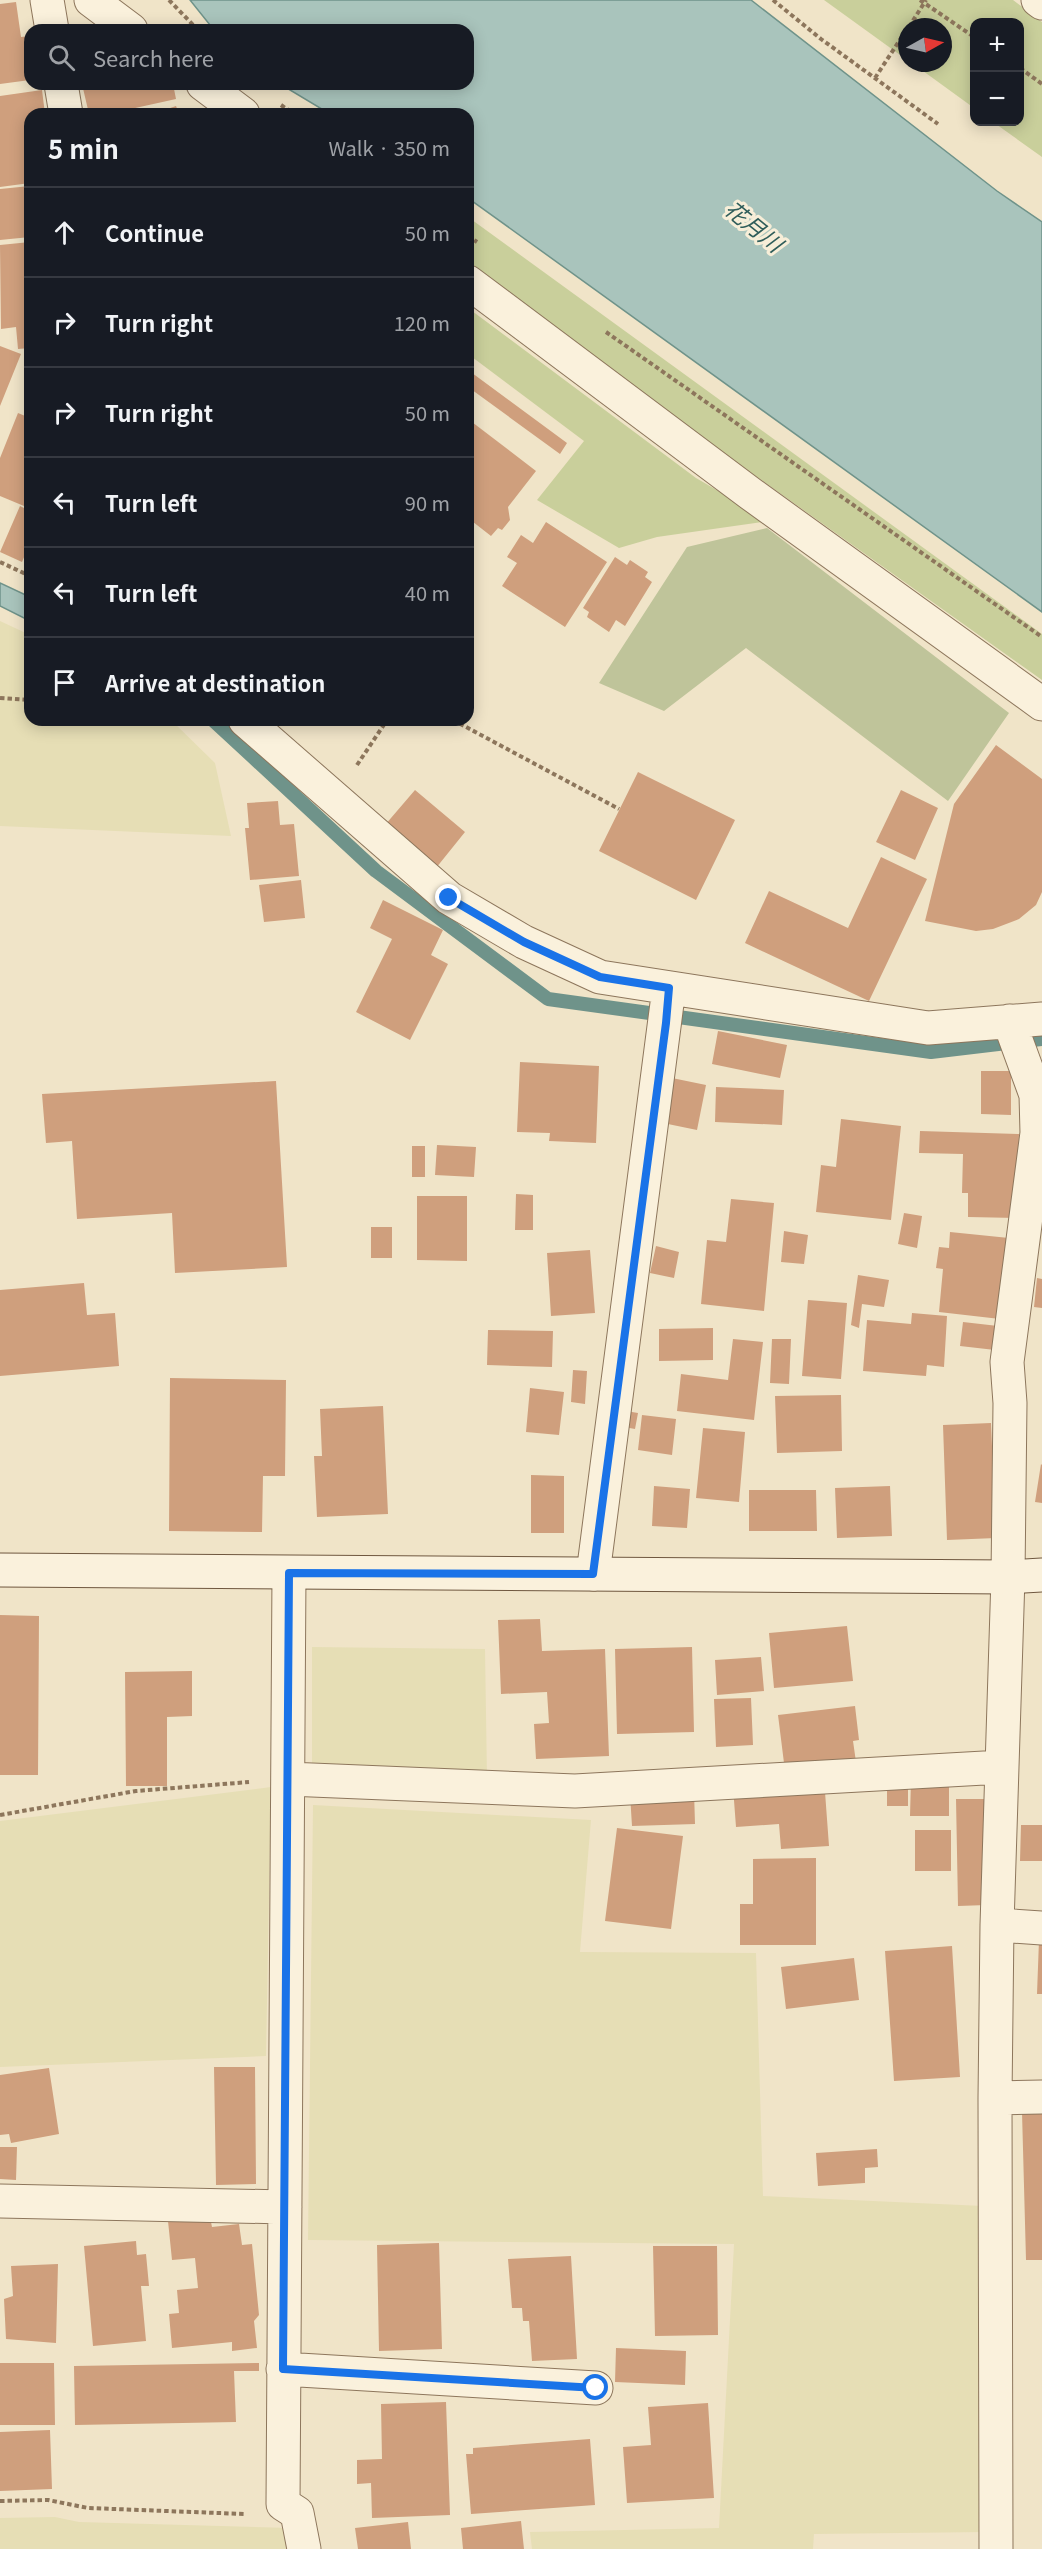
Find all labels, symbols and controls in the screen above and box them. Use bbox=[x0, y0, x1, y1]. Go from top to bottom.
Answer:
north arrow bbox=[898, 18, 952, 72]
map controls bbox=[970, 18, 1024, 126]
button: + bbox=[970, 18, 1024, 72]
search box bbox=[24, 24, 474, 90]
icon: search bbox=[45, 41, 78, 74]
text: Search here bbox=[93, 41, 214, 73]
button: − bbox=[970, 72, 1024, 126]
text: 5 min bbox=[48, 129, 119, 166]
text: Walk · 350 m bbox=[328, 133, 450, 162]
water label: 花月川 bbox=[719, 192, 792, 259]
icon: ahead bbox=[48, 216, 81, 249]
text: Continue bbox=[105, 216, 204, 248]
text: 50 m bbox=[405, 218, 450, 247]
icon: right bbox=[48, 306, 81, 339]
text: Turn right bbox=[105, 306, 213, 338]
text: 120 m bbox=[394, 308, 450, 337]
icon: right bbox=[48, 396, 81, 429]
text: Turn right bbox=[105, 396, 213, 428]
text: 50 m bbox=[405, 398, 450, 427]
icon: left bbox=[48, 486, 81, 519]
text: Turn left bbox=[105, 486, 197, 518]
text: 90 m bbox=[405, 488, 450, 517]
icon: left bbox=[48, 576, 81, 609]
text: Turn left bbox=[105, 576, 197, 608]
text: 40 m bbox=[405, 578, 450, 607]
icon: arrive bbox=[48, 666, 81, 699]
text: Arrive at destination bbox=[105, 666, 325, 698]
route end bbox=[435, 884, 461, 910]
route start bbox=[582, 2374, 608, 2400]

